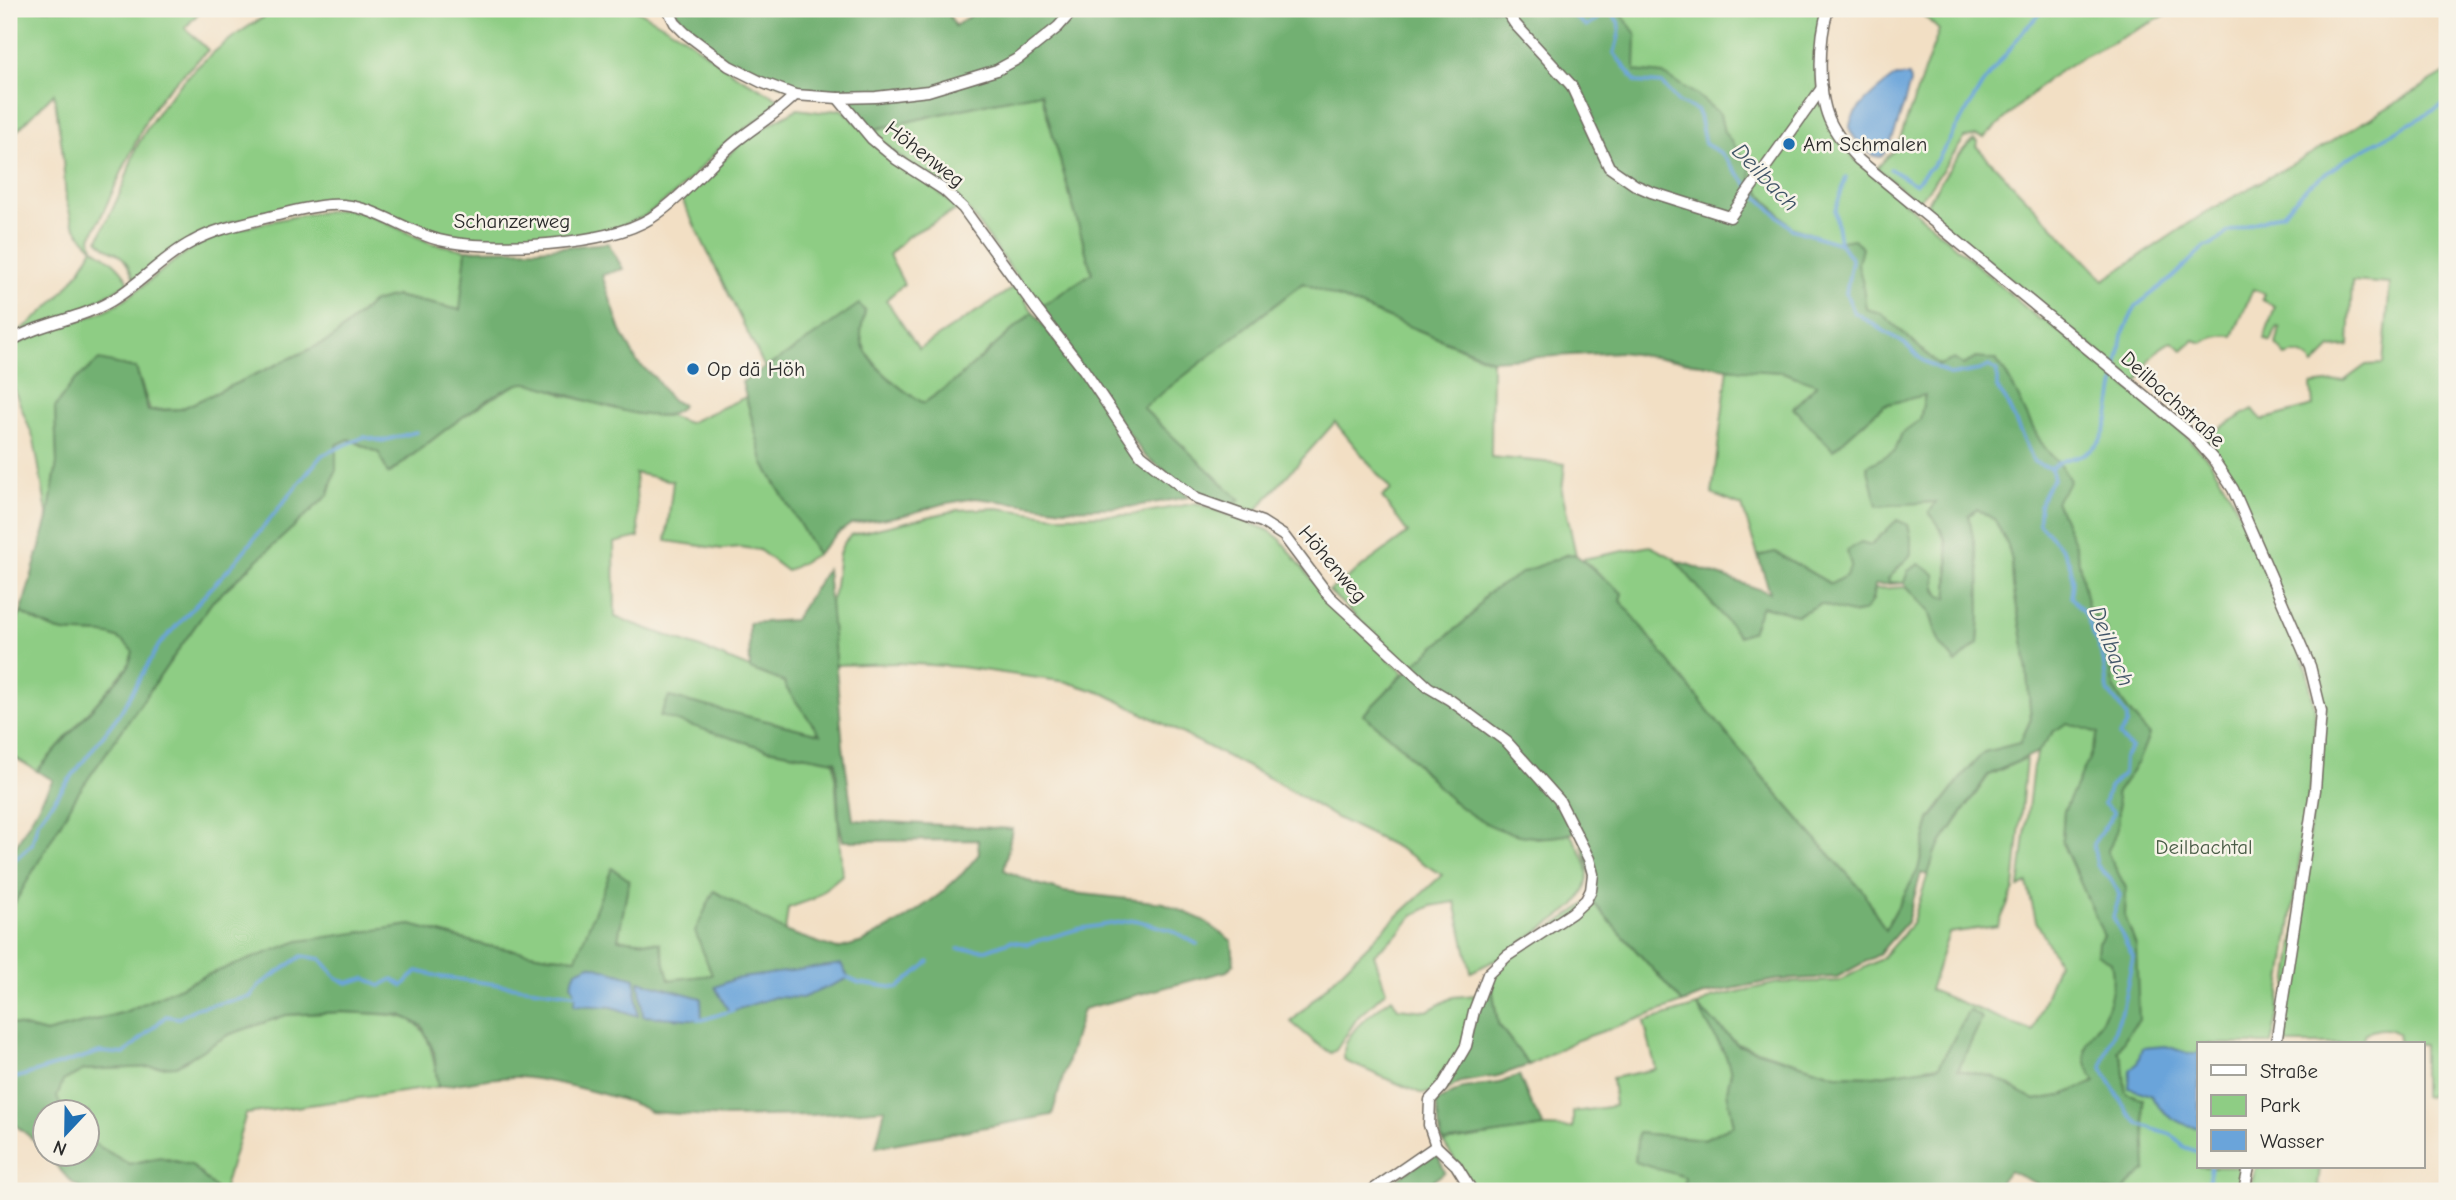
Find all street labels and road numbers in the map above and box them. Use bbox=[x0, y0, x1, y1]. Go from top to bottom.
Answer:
street label: Höhenweg bbox=[881, 116, 969, 192]
street label: Schanzerweg bbox=[454, 209, 570, 233]
street label: Deilbachstraße bbox=[2116, 346, 2230, 452]
street label: Höhenweg bbox=[1294, 520, 1372, 608]

